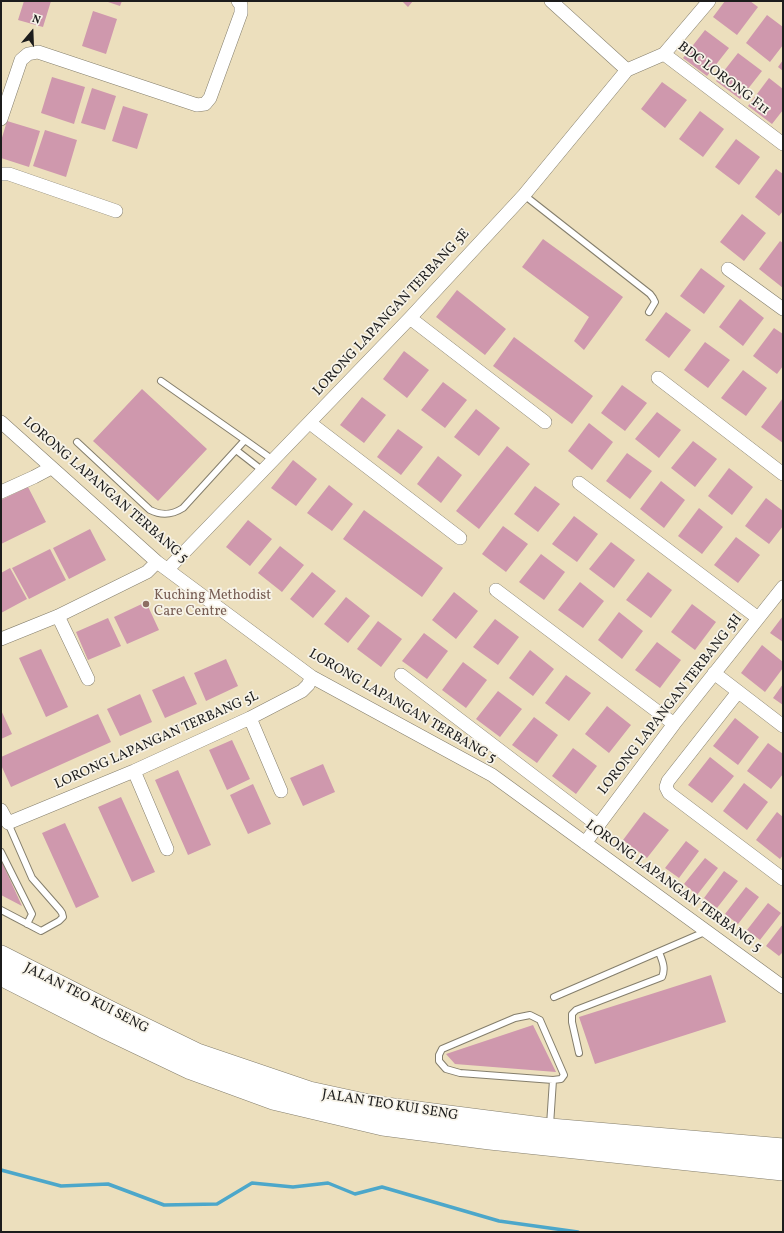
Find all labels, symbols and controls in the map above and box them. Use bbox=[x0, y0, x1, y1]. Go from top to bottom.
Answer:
north arrow bbox=[12, 12, 52, 52]
text: N bbox=[30, 12, 42, 29]
street label: BDC LORONG F11 bbox=[674, 39, 772, 119]
street label: LORONG LAPANGAN TERBANG 5E bbox=[310, 226, 474, 400]
street label: LORONG LAPANGAN TERBANG 5 bbox=[19, 415, 191, 567]
place label: Kuching Methodist Care Centre bbox=[154, 588, 271, 620]
marker: Kuching Methodist Care Centre bbox=[141, 599, 151, 609]
street label: LORONG LAPANGAN TERBANG 5H bbox=[595, 611, 747, 799]
street label: LORONG LAPANGAN TERBANG 5 bbox=[305, 646, 499, 768]
street label: LORONG LAPANGAN TERBANG 5L bbox=[52, 688, 262, 794]
street label: LORONG LAPANGAN TERBANG 5 bbox=[582, 817, 764, 957]
street label: JALAN TEO KUI SENG bbox=[21, 960, 151, 1038]
street label: JALAN TEO KUI SENG bbox=[321, 1087, 459, 1125]

